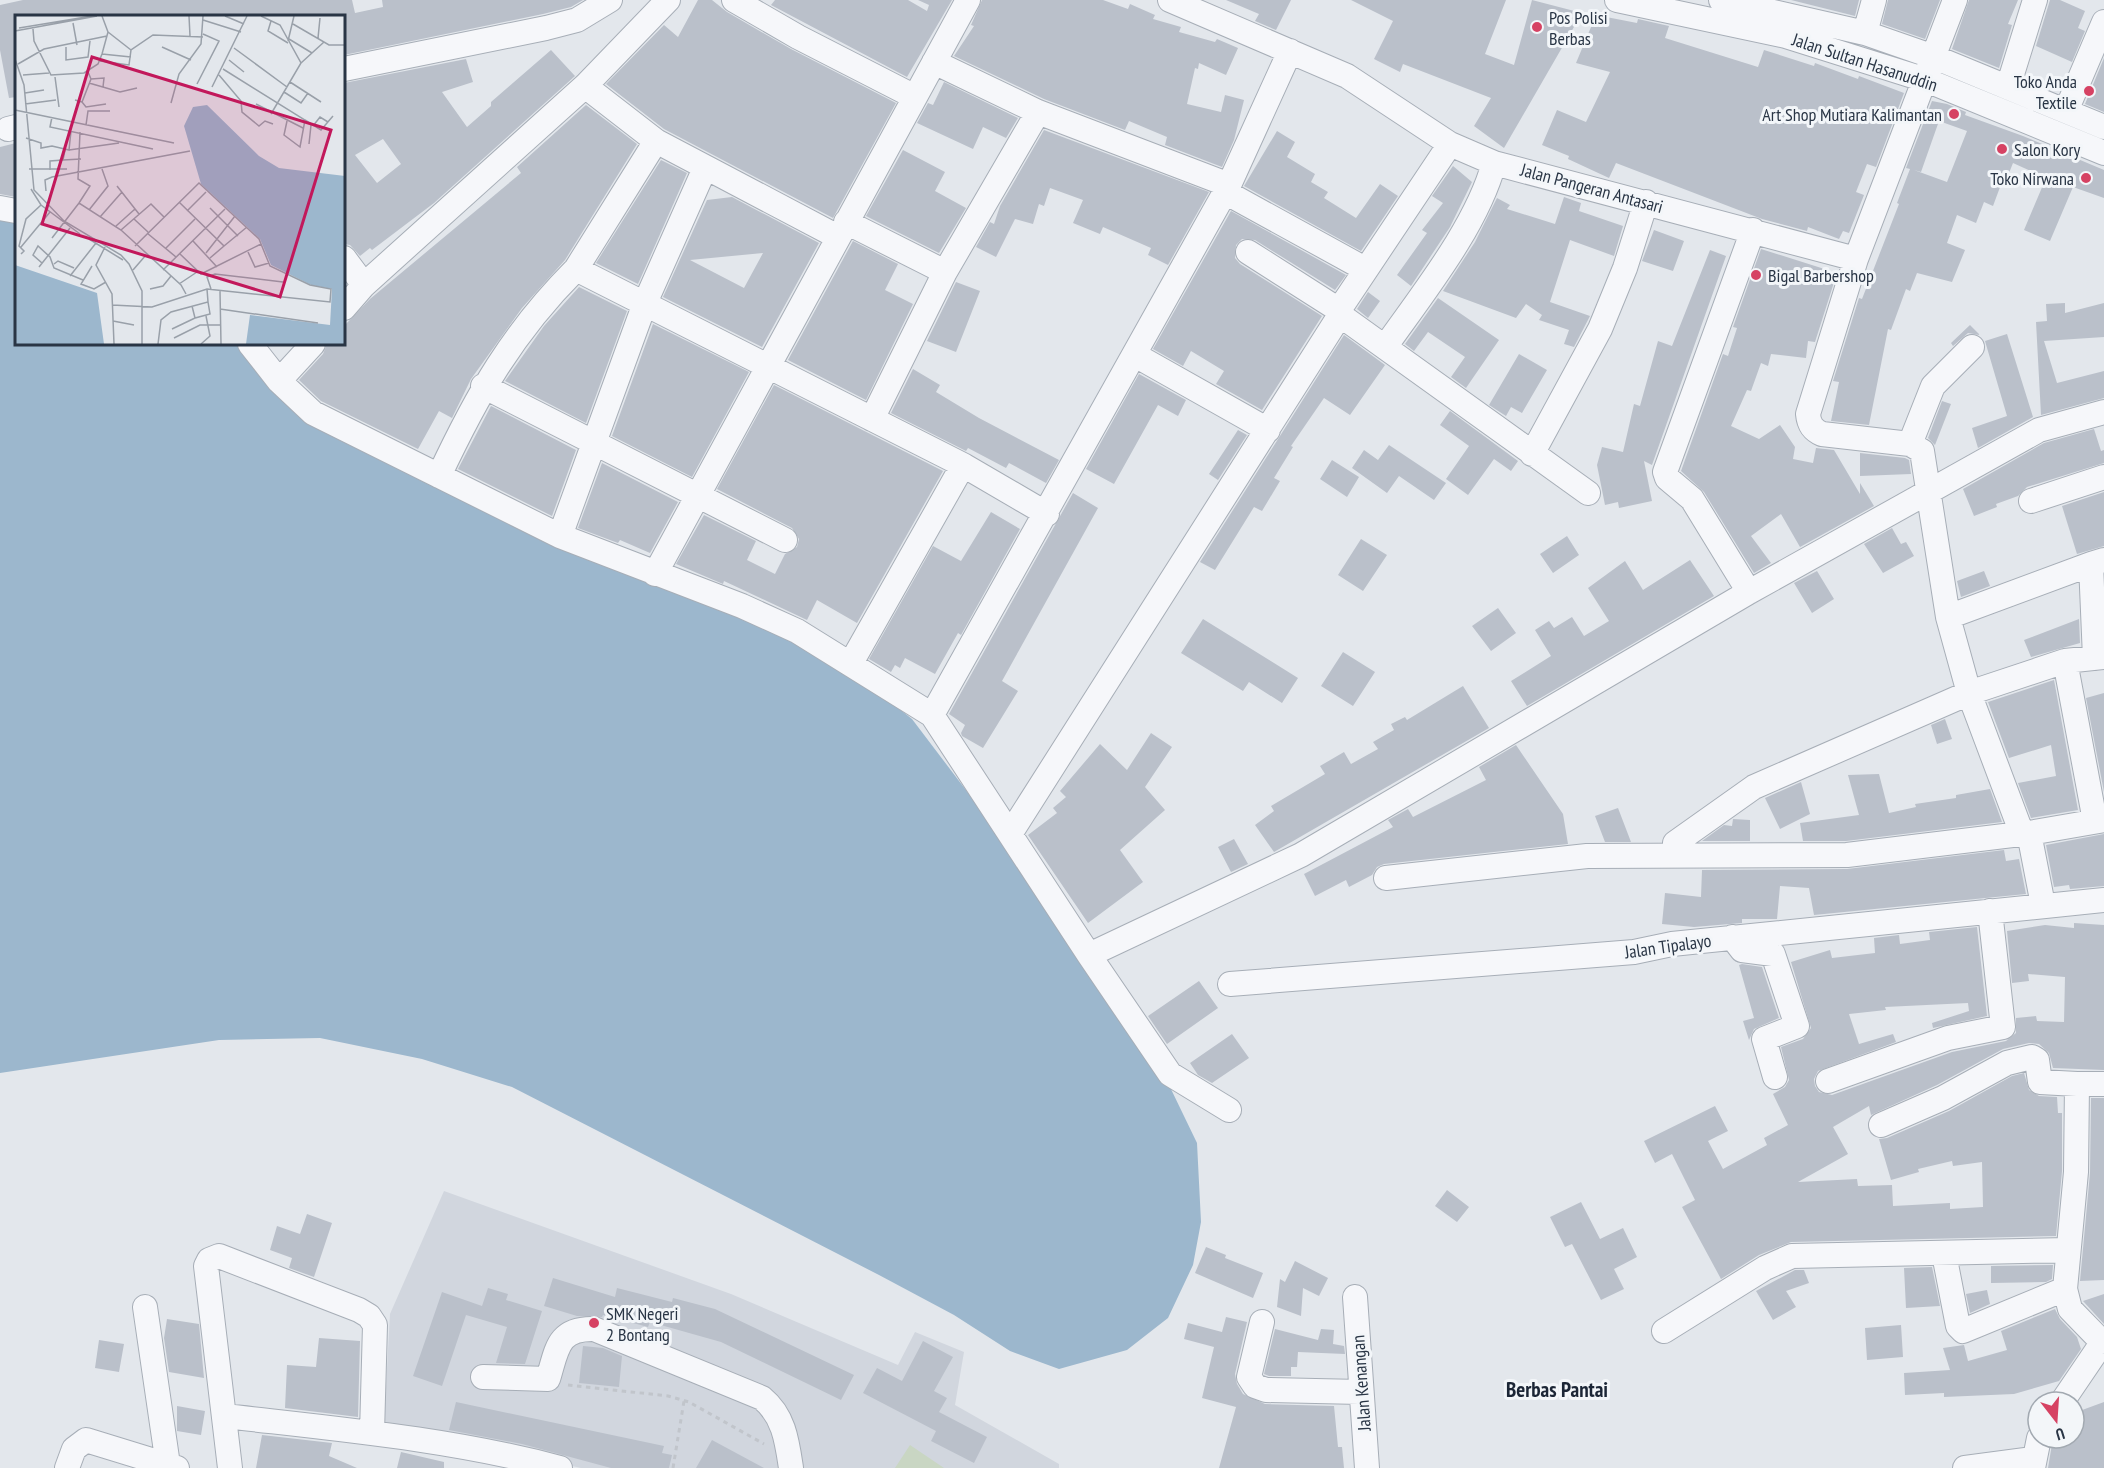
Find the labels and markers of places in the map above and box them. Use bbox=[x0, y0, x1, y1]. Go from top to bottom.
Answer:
place label: Pos Polisi Berbas bbox=[1549, 6, 1608, 50]
marker: Pos Polisi Berbas bbox=[1530, 20, 1544, 34]
place label: Toko Anda Textile bbox=[2014, 70, 2077, 114]
marker: Toko Anda Textile bbox=[2082, 84, 2096, 98]
place label: Art Shop Mutiara Kalimantan bbox=[1762, 103, 1942, 126]
marker: Art Shop Mutiara Kalimantan bbox=[1947, 107, 1961, 121]
place label: Salon Kory bbox=[2014, 138, 2080, 161]
marker: Salon Kory bbox=[1995, 142, 2009, 156]
place label: Toko Nirwana bbox=[1990, 167, 2074, 190]
marker: Toko Nirwana bbox=[2079, 171, 2093, 185]
place label: Bigal Barbershop bbox=[1768, 264, 1874, 287]
marker: Bigal Barbershop bbox=[1749, 268, 1763, 282]
place label: SMK Negeri 2 Bontang bbox=[606, 1302, 678, 1346]
marker: SMK Negeri 2 Bontang bbox=[587, 1316, 601, 1330]

